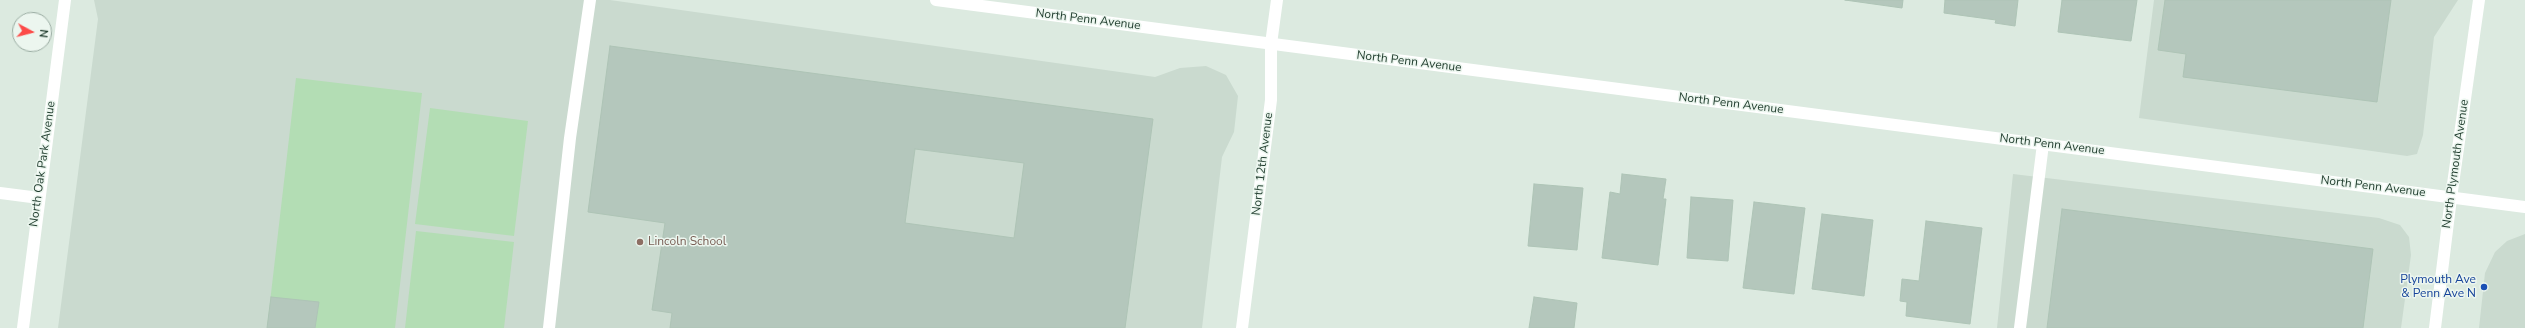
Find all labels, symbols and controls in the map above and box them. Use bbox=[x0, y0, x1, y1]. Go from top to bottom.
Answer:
street label: North Penn Avenue bbox=[1035, 6, 1141, 34]
north arrow bbox=[12, 12, 52, 52]
text: N bbox=[35, 28, 51, 38]
street label: North Penn Avenue bbox=[1356, 48, 1462, 76]
street label: North Penn Avenue bbox=[1678, 90, 1784, 118]
street label: North Plymouth Avenue bbox=[2440, 99, 2472, 229]
street label: North Oak Park Avenue bbox=[27, 100, 59, 228]
street label: North 12th Avenue bbox=[1250, 112, 1276, 216]
street label: North Penn Avenue bbox=[1999, 131, 2105, 159]
street label: North Penn Avenue bbox=[2320, 173, 2426, 201]
place label: Lincoln School bbox=[648, 235, 726, 249]
marker: Lincoln School bbox=[635, 237, 645, 247]
place label: Plymouth Ave & Penn Ave N bbox=[2400, 273, 2476, 301]
marker: Plymouth Ave & Penn Ave N bbox=[2479, 282, 2489, 292]

